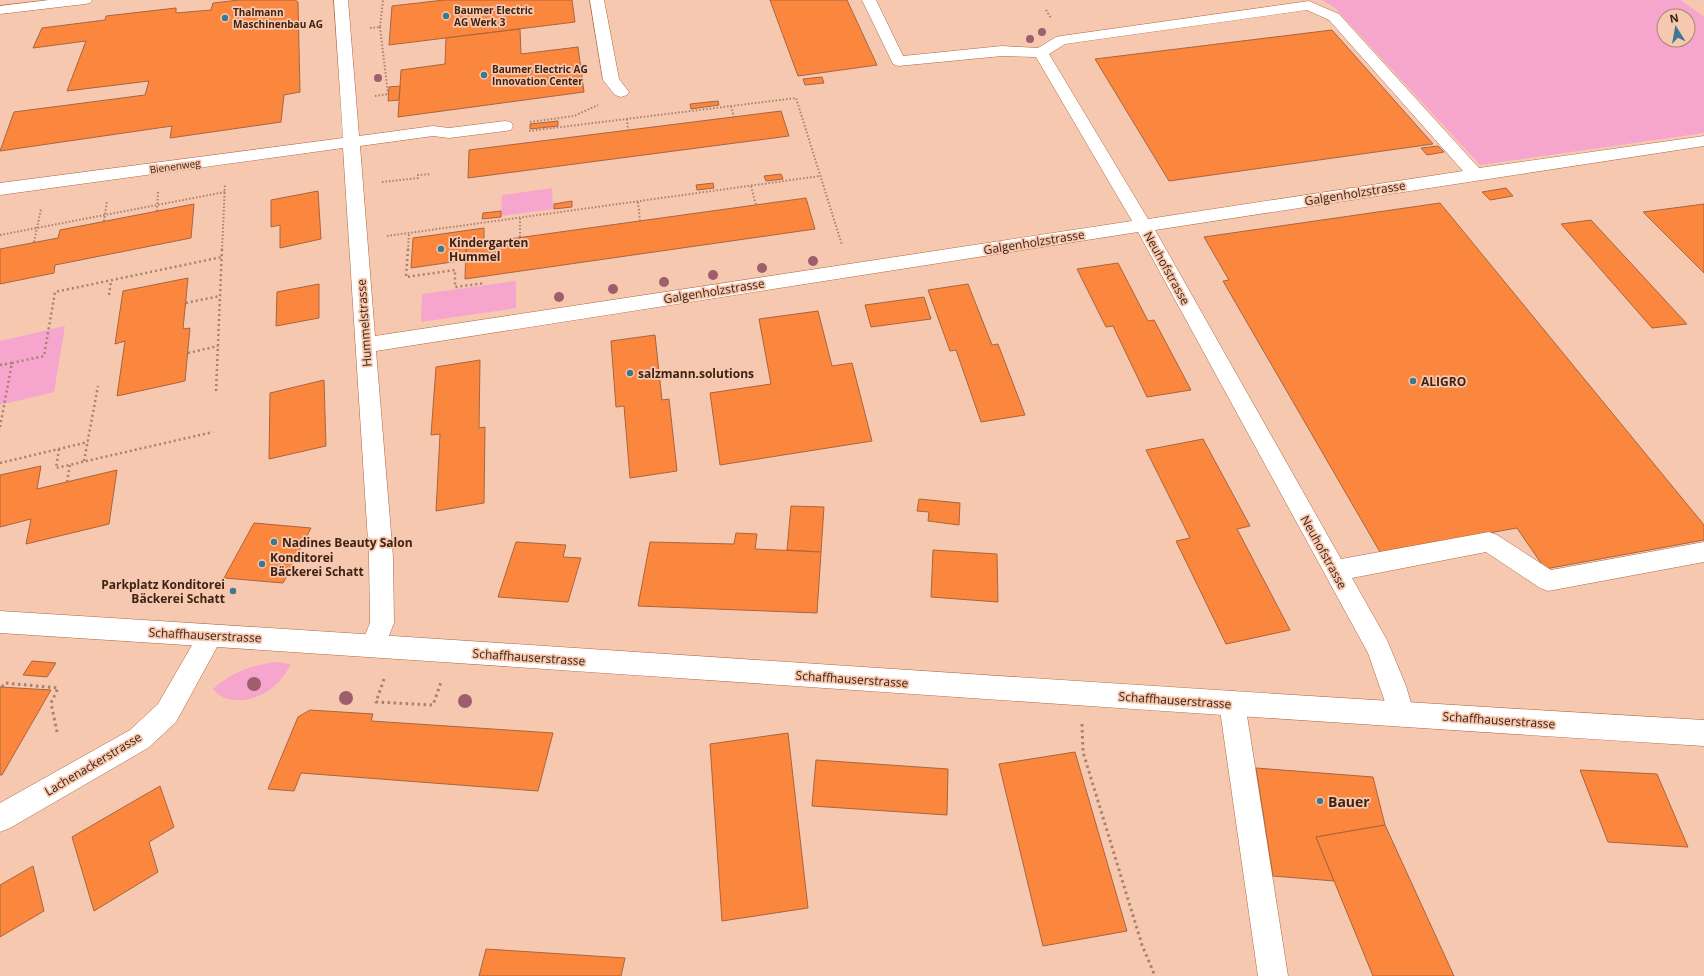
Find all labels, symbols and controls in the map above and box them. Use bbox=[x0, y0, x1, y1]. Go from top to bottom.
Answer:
place label: Baumer Electric AG Werk 3 bbox=[454, 3, 533, 29]
place label: Thalmann Maschinenbau AG bbox=[233, 5, 323, 31]
north arrow bbox=[1656, 8, 1696, 48]
text: N bbox=[1668, 9, 1680, 26]
marker: Baumer Electric AG Werk 3 bbox=[441, 11, 451, 21]
marker: Thalmann Maschinenbau AG bbox=[220, 13, 230, 23]
place label: Baumer Electric AG Innovation Center bbox=[492, 62, 588, 88]
marker: Baumer Electric AG Innovation Center bbox=[479, 70, 489, 80]
street label: Bienenweg bbox=[149, 155, 202, 177]
street label: Galgenholzstrasse bbox=[1303, 177, 1407, 209]
street label: Galgenholzstrasse bbox=[982, 226, 1086, 258]
street label: Neuhofstrasse bbox=[1140, 228, 1194, 308]
place label: Kindergarten Hummel bbox=[449, 234, 528, 265]
marker: Kindergarten Hummel bbox=[436, 244, 446, 254]
street label: Galgenholzstrasse bbox=[662, 275, 766, 307]
street label: Hummelstrasse bbox=[352, 278, 376, 367]
place label: salzmann.solutions bbox=[638, 365, 754, 382]
marker: salzmann.solutions bbox=[625, 368, 635, 378]
place label: ALIGRO bbox=[1421, 373, 1466, 390]
marker: ALIGRO bbox=[1408, 376, 1418, 386]
street label: Neuhofstrasse bbox=[1297, 512, 1351, 592]
place label: Nadines Beauty Salon bbox=[282, 534, 413, 551]
marker: Nadines Beauty Salon bbox=[269, 537, 279, 547]
place label: Konditorei Bäckerei Schatt bbox=[270, 549, 364, 580]
marker: Konditorei Bäckerei Schatt bbox=[257, 559, 267, 569]
place label: Parkplatz Konditorei Bäckerei Schatt bbox=[101, 576, 225, 607]
marker: Parkplatz Konditorei Bäckerei Schatt bbox=[228, 586, 238, 596]
street label: Schaffhauserstrasse bbox=[148, 624, 262, 646]
street label: Schaffhauserstrasse bbox=[472, 645, 586, 669]
street label: Schaffhauserstrasse bbox=[795, 667, 909, 691]
street label: Schaffhauserstrasse bbox=[1118, 688, 1232, 712]
street label: Schaffhauserstrasse bbox=[1442, 708, 1556, 732]
street label: Lachenackerstrasse bbox=[41, 728, 145, 800]
place label: Bauer bbox=[1328, 792, 1370, 811]
marker: Bauer bbox=[1315, 796, 1325, 806]

